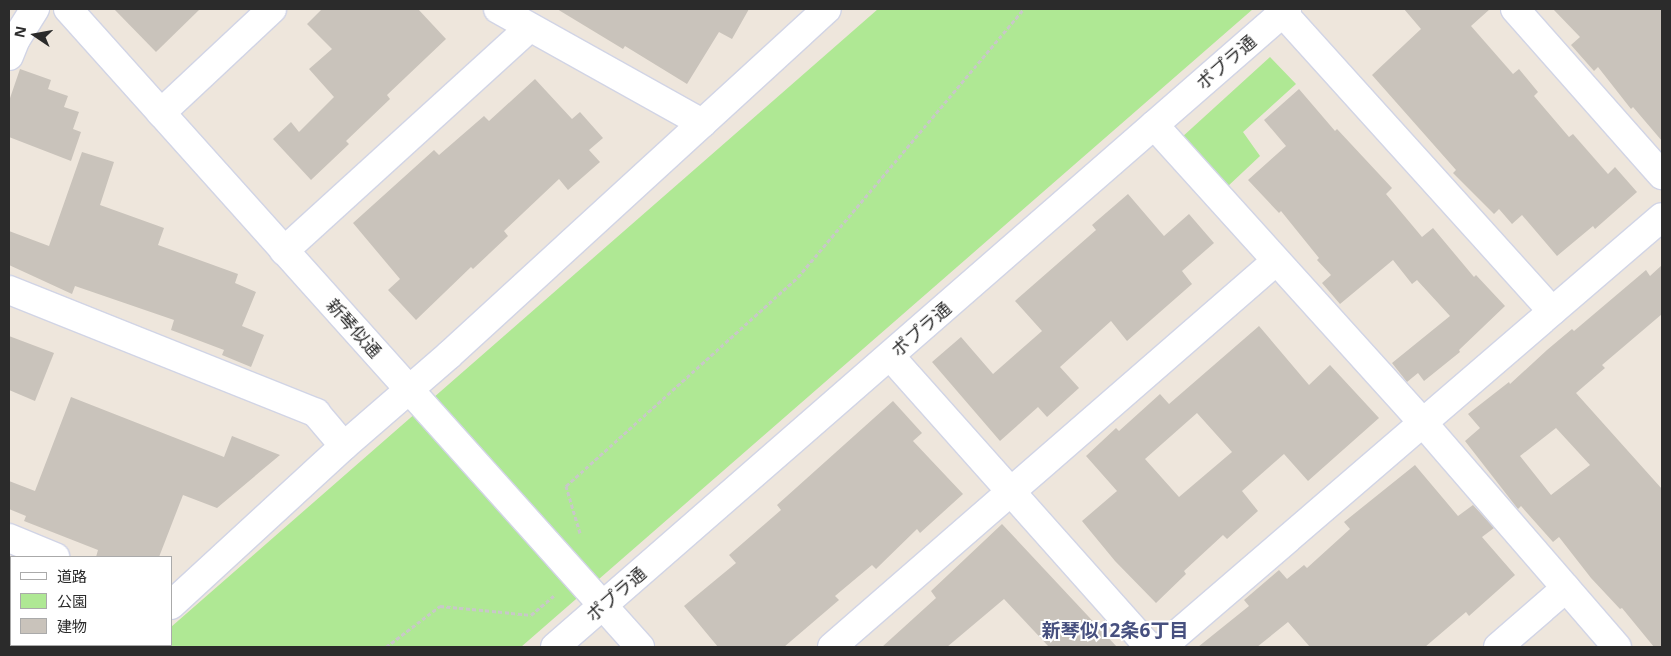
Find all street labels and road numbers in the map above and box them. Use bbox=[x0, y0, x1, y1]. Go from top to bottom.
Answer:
street label: ポプラ通 bbox=[1192, 30, 1260, 94]
street label: 新琴似通 bbox=[322, 294, 386, 362]
street label: ポプラ通 bbox=[887, 297, 955, 361]
street label: ポプラ通 bbox=[582, 562, 650, 626]

